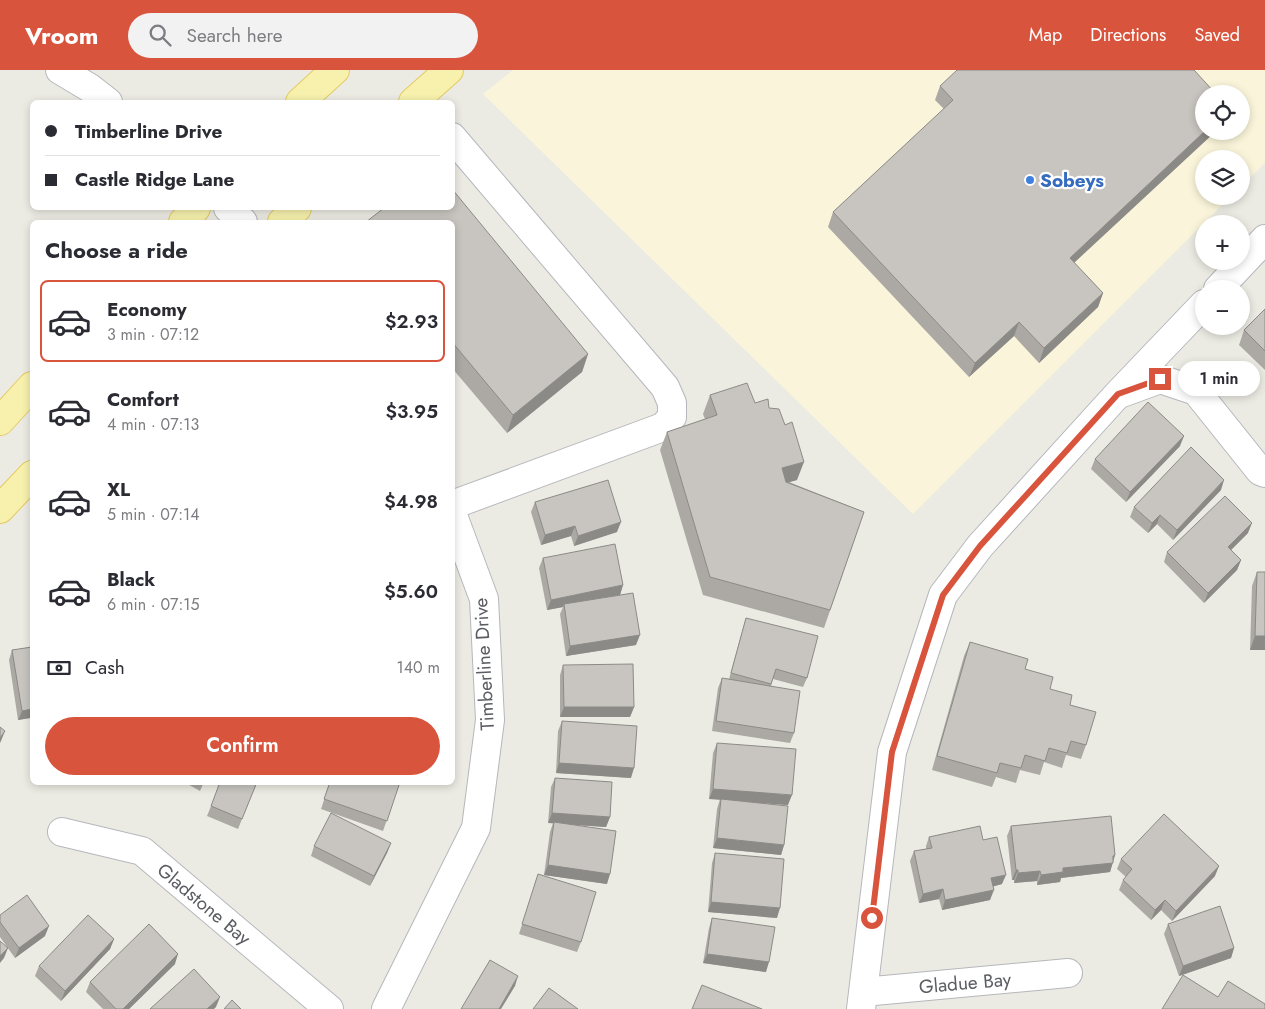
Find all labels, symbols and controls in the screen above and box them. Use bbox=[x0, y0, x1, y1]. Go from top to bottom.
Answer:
search box bbox=[128, 13, 478, 58]
text: Vroom bbox=[25, 18, 98, 53]
icon: search bbox=[146, 21, 174, 49]
text: Search here bbox=[186, 22, 283, 49]
text: Map bbox=[1029, 22, 1062, 48]
text: Directions bbox=[1090, 22, 1166, 48]
text: Saved bbox=[1194, 22, 1240, 48]
map controls bbox=[1195, 85, 1250, 335]
button: locate bbox=[1195, 85, 1250, 140]
text: Timberline Drive bbox=[75, 118, 222, 145]
button: layers bbox=[1195, 150, 1250, 205]
text: Castle Ridge Lane bbox=[75, 166, 235, 193]
place label: Sobeys bbox=[1040, 167, 1104, 194]
marker: Sobeys bbox=[1024, 174, 1036, 186]
button: + bbox=[1195, 215, 1250, 270]
text: Choose a ride bbox=[45, 234, 188, 266]
button: − bbox=[1195, 280, 1250, 335]
text: Economy bbox=[107, 296, 187, 323]
icon: car bbox=[47, 299, 92, 344]
text: $2.93 bbox=[385, 308, 438, 335]
text: 3 min · 07:12 bbox=[107, 323, 199, 346]
callout: 1 min bbox=[1178, 362, 1260, 396]
text: 1 min bbox=[1200, 367, 1238, 390]
route end bbox=[1149, 368, 1171, 390]
text: Comfort bbox=[107, 386, 179, 413]
icon: car bbox=[47, 389, 92, 434]
text: $3.95 bbox=[385, 398, 438, 425]
text: 4 min · 07:13 bbox=[107, 413, 199, 436]
text: XL bbox=[107, 476, 130, 503]
icon: car bbox=[47, 479, 92, 524]
text: $4.98 bbox=[384, 488, 438, 515]
text: 5 min · 07:14 bbox=[107, 503, 200, 526]
text: Black bbox=[107, 566, 155, 593]
icon: car bbox=[47, 569, 92, 614]
text: $5.60 bbox=[384, 578, 438, 605]
text: 6 min · 07:15 bbox=[107, 593, 199, 616]
street label: Timberline Drive bbox=[467, 597, 501, 731]
icon: cash bbox=[45, 654, 73, 682]
text: Cash bbox=[85, 654, 125, 681]
text: 140 m bbox=[397, 656, 440, 679]
button: Confirm bbox=[45, 717, 440, 775]
street label: Gladstone Bay bbox=[151, 857, 257, 952]
route start bbox=[861, 907, 883, 929]
street label: Gladue Bay bbox=[918, 965, 1013, 1000]

